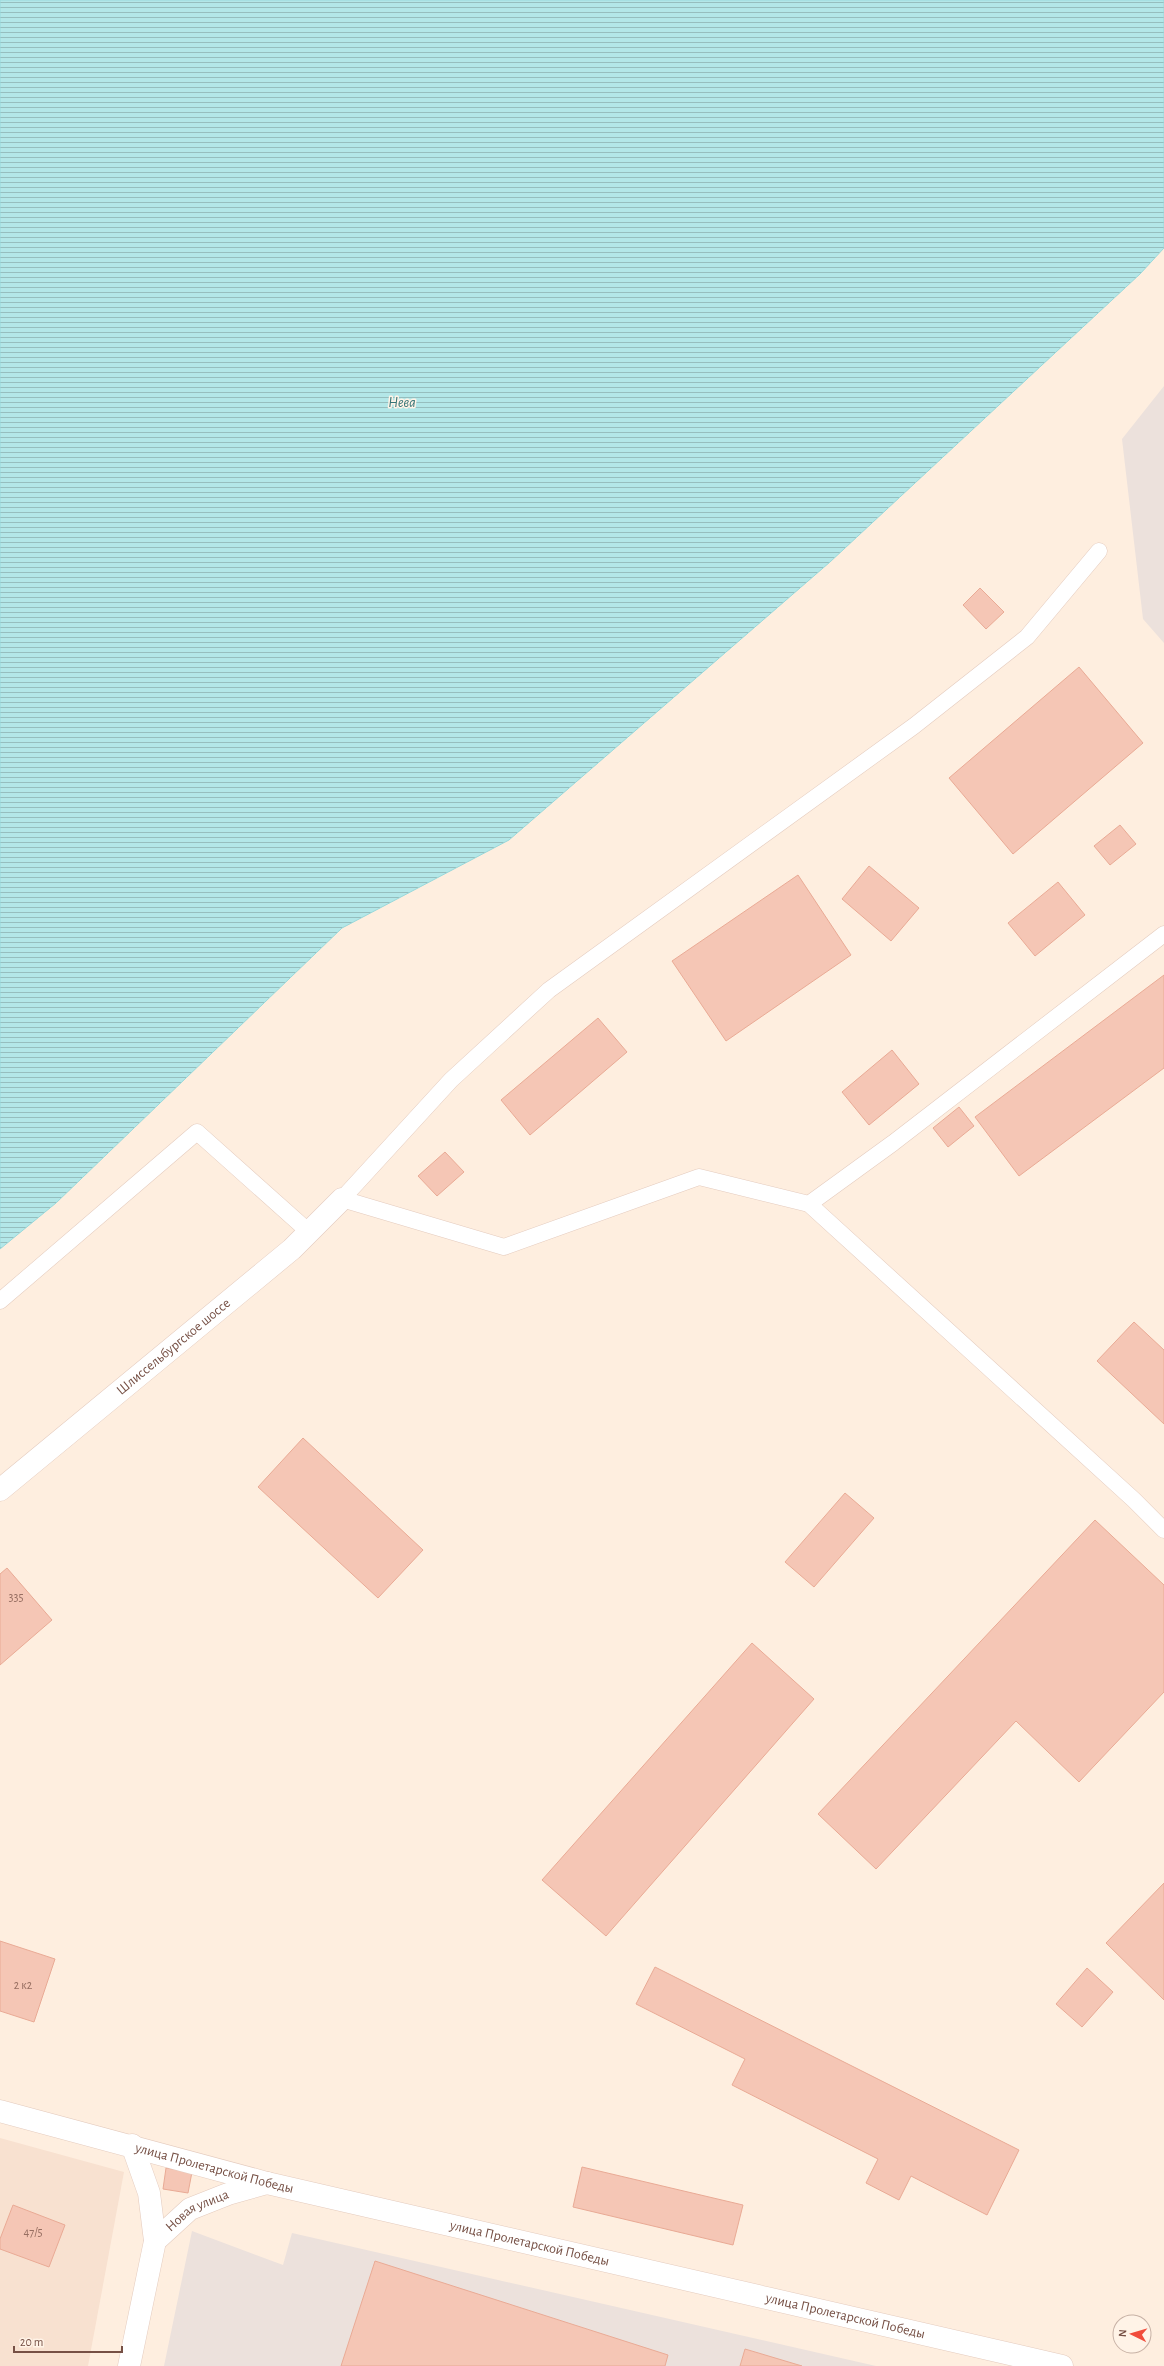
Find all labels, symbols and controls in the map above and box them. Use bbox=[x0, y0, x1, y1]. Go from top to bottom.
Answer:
water label: Нева bbox=[388, 395, 416, 410]
street label: Шлиссельбургское шоссе bbox=[114, 1296, 233, 1398]
house number: 335 bbox=[9, 1591, 23, 1603]
house number: 2 к2 bbox=[14, 1979, 33, 1991]
street label: улица Пролетарской Победы bbox=[133, 2141, 295, 2196]
street label: Новая улица bbox=[163, 2187, 231, 2234]
street label: улица Пролетарской Победы bbox=[448, 2218, 611, 2269]
house number: 47/5 bbox=[23, 2226, 43, 2238]
street label: улица Пролетарской Победы bbox=[763, 2291, 926, 2341]
north arrow bbox=[1112, 2314, 1152, 2354]
scale bar bbox=[14, 2328, 122, 2354]
text: N bbox=[1117, 2329, 1128, 2337]
text: 20 m bbox=[20, 2336, 43, 2348]

